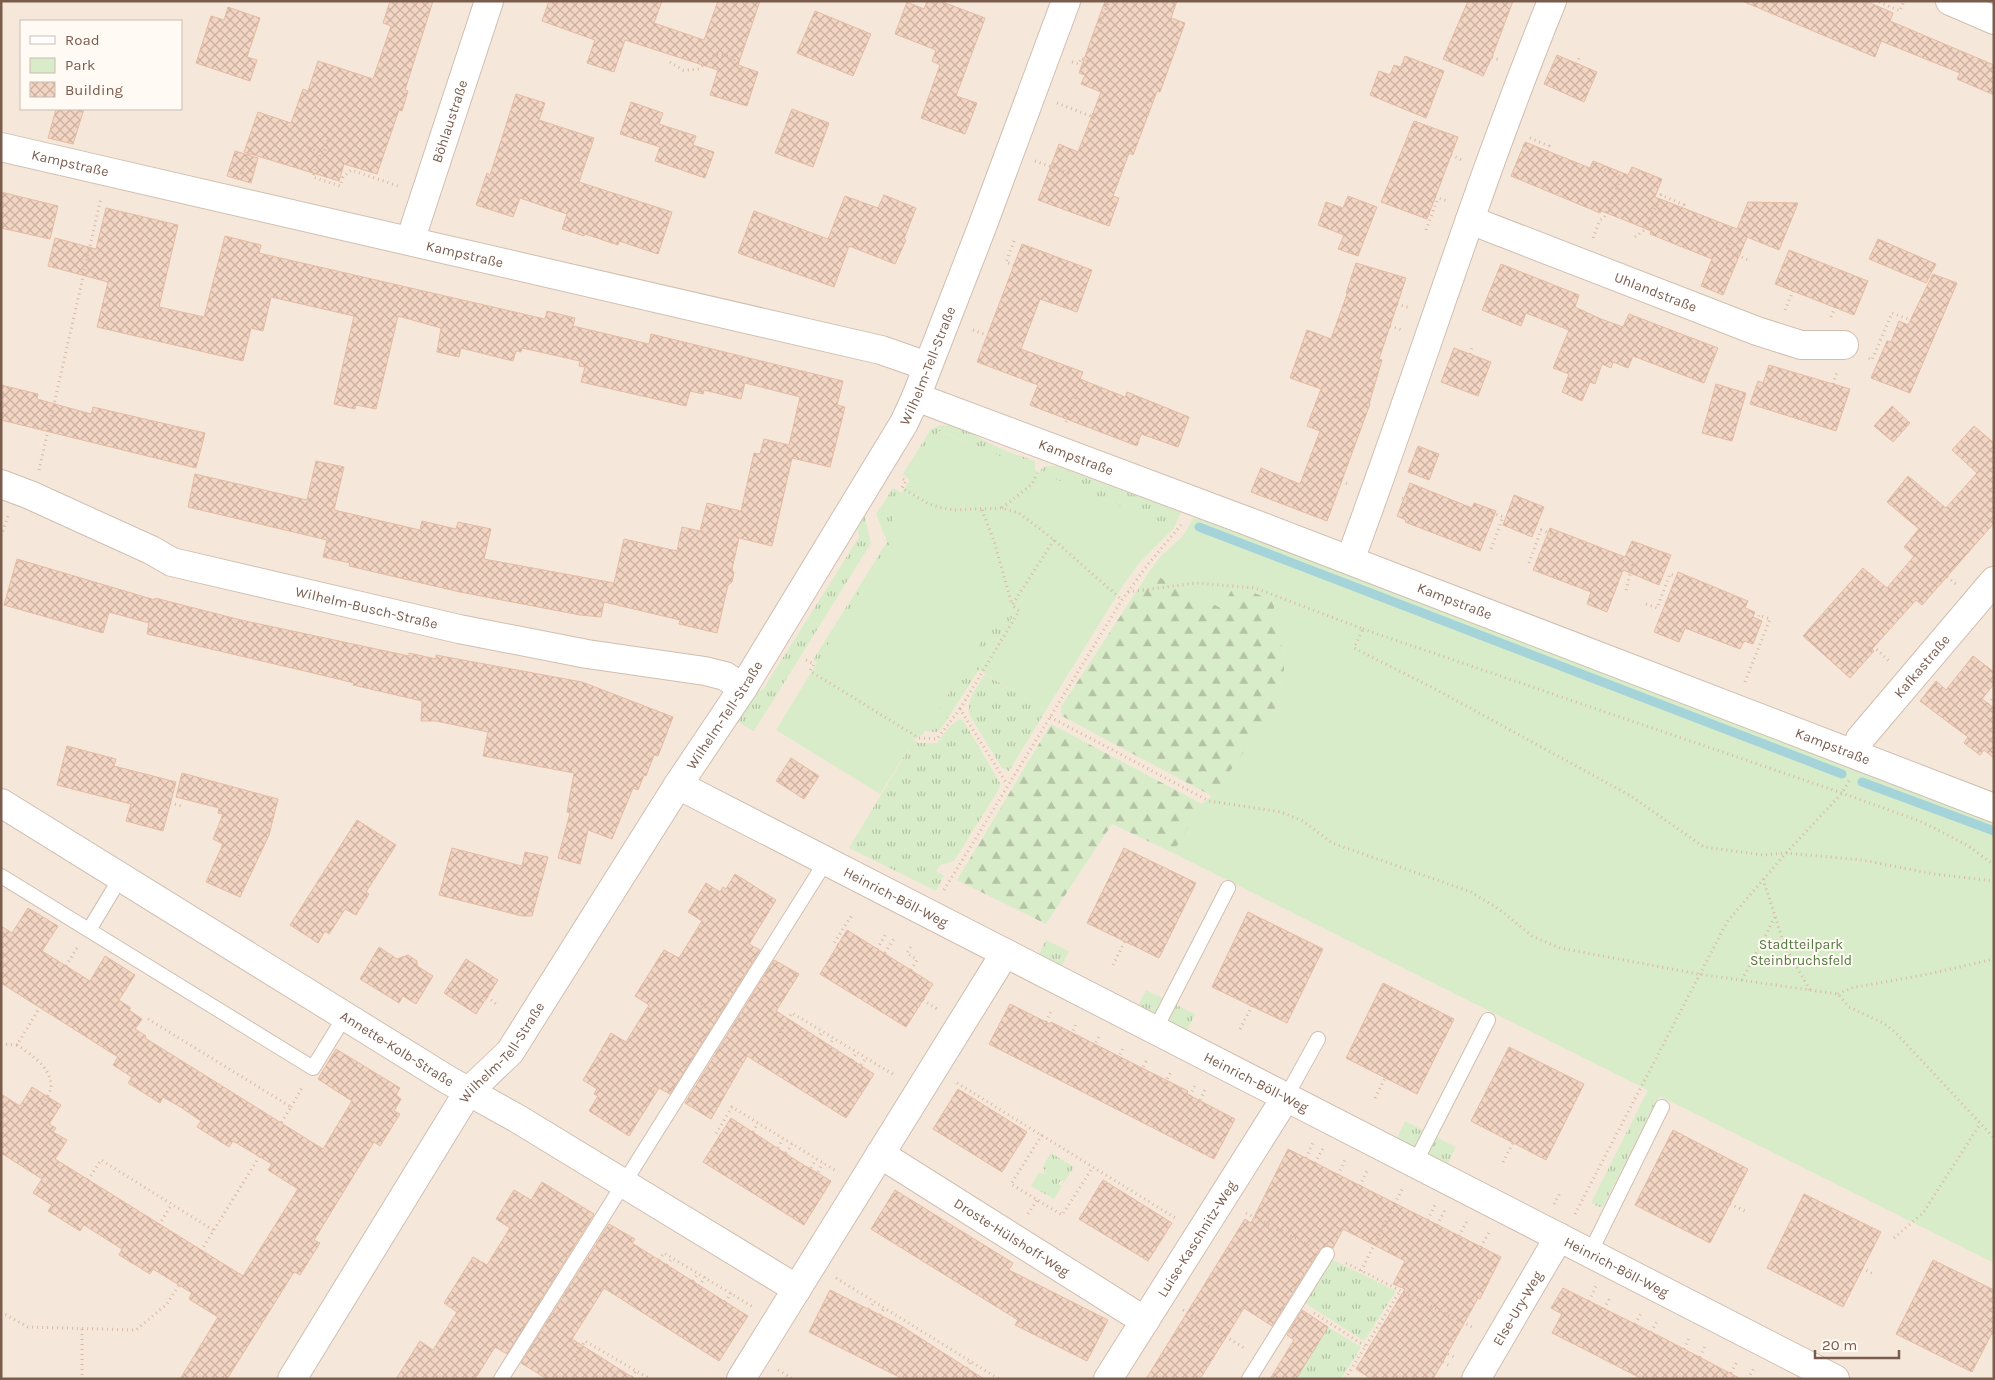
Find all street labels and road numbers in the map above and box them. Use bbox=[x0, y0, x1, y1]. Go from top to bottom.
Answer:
street label: Böhlaustraße bbox=[428, 78, 471, 165]
street label: Kampstraße bbox=[30, 146, 110, 181]
street label: Kampstraße bbox=[424, 237, 505, 272]
street label: Uhlandstraße bbox=[1612, 269, 1699, 316]
street label: Wilhelm-Tell-Straße bbox=[896, 304, 959, 428]
street label: Kampstraße bbox=[1036, 436, 1116, 479]
street label: Kampstraße bbox=[1415, 579, 1494, 623]
street label: Wilhelm-Busch-Straße bbox=[294, 583, 439, 633]
street label: Kafkastraße bbox=[1890, 631, 1954, 702]
street label: Wilhelm-Tell-Straße bbox=[683, 658, 766, 773]
street label: Kampstraße bbox=[1793, 724, 1872, 769]
street label: Heinrich-Böll-Weg bbox=[841, 863, 951, 931]
street label: Wilhelm-Tell-Straße bbox=[455, 999, 548, 1106]
street label: Annette-Kolb-Straße bbox=[337, 1007, 457, 1090]
street label: Heinrich-Böll-Weg bbox=[1201, 1048, 1311, 1116]
street label: Luise-Kaschnitz-Weg bbox=[1154, 1177, 1240, 1300]
street label: Droste-Hülshoff-Weg bbox=[951, 1195, 1073, 1280]
street label: Heinrich-Böll-Weg bbox=[1561, 1233, 1672, 1301]
street label: Else-Ury-Weg bbox=[1489, 1268, 1546, 1349]

